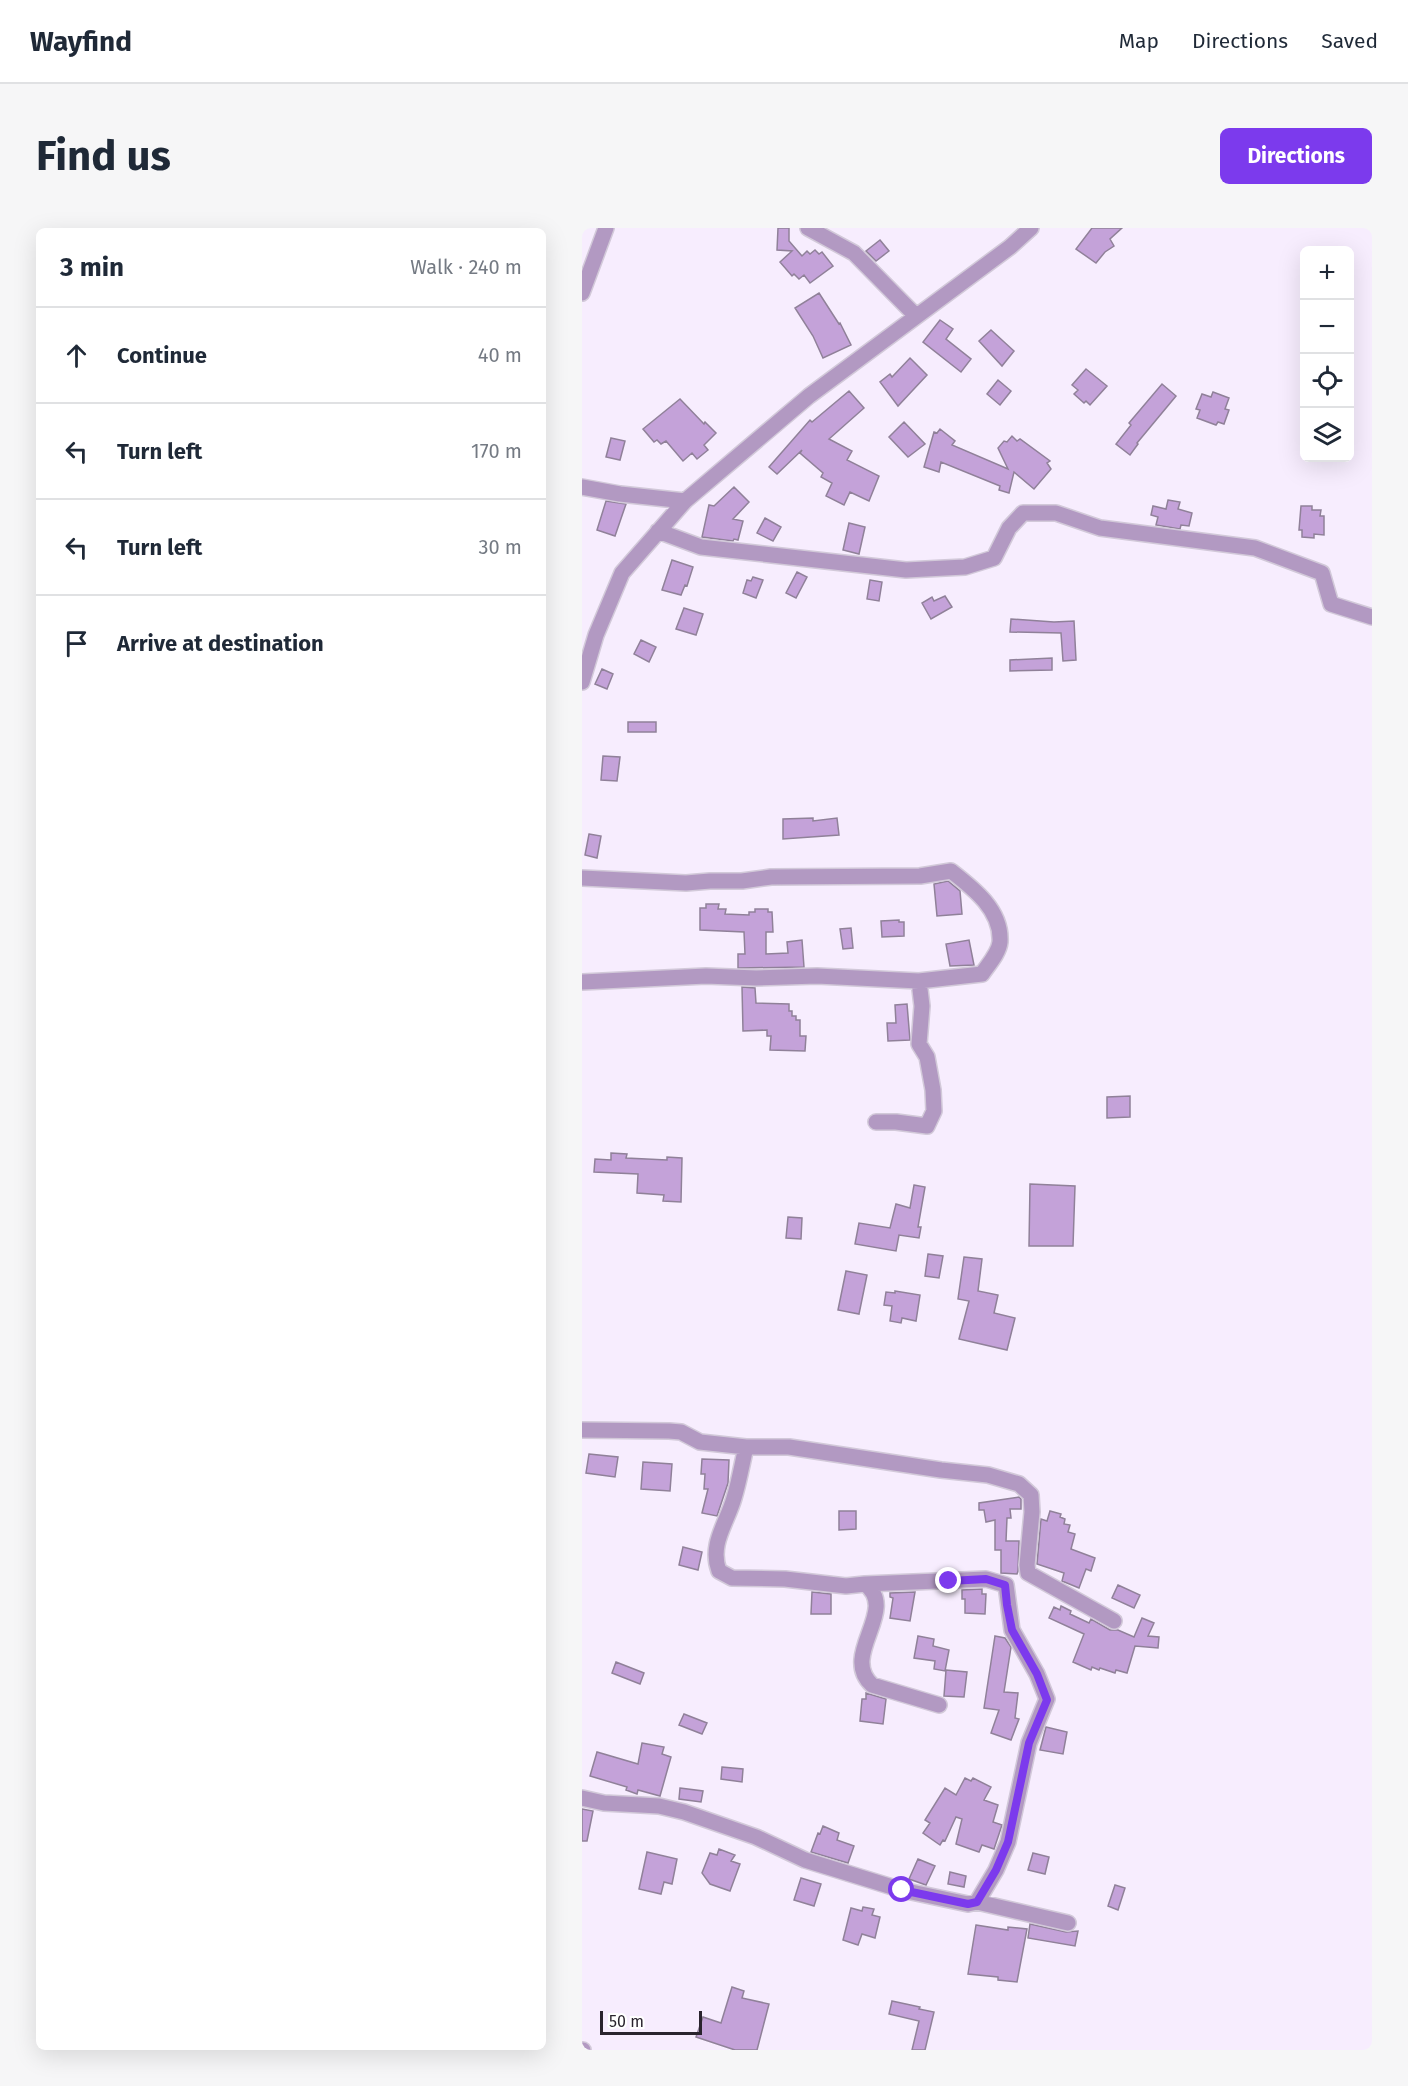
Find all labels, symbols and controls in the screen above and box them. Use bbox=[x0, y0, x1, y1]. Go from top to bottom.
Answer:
text: Wayfind bbox=[30, 25, 132, 58]
text: Map bbox=[1119, 28, 1159, 54]
text: Directions bbox=[1192, 28, 1288, 54]
text: Saved bbox=[1321, 28, 1378, 54]
button: Directions bbox=[1220, 128, 1372, 184]
text: Find us bbox=[36, 131, 171, 181]
map controls bbox=[1300, 246, 1354, 462]
button: + bbox=[1300, 246, 1354, 300]
text: 3 min bbox=[60, 252, 124, 283]
text: Walk · 240 m bbox=[410, 255, 522, 279]
button: − bbox=[1300, 300, 1354, 354]
icon: ahead bbox=[60, 339, 93, 372]
text: Continue bbox=[117, 342, 207, 369]
text: 40 m bbox=[478, 343, 522, 367]
button: locate bbox=[1300, 354, 1354, 408]
button: layers bbox=[1300, 408, 1354, 462]
icon: left bbox=[60, 435, 93, 468]
text: Turn left bbox=[117, 438, 202, 465]
text: 170 m bbox=[471, 439, 522, 463]
icon: left bbox=[60, 531, 93, 564]
text: Turn left bbox=[117, 534, 202, 561]
text: 30 m bbox=[478, 535, 522, 559]
icon: arrive bbox=[60, 627, 93, 660]
text: Arrive at destination bbox=[117, 630, 324, 657]
route end bbox=[935, 1567, 961, 1593]
route start bbox=[888, 1876, 914, 1902]
scale bar bbox=[600, 2008, 702, 2036]
text: 50 m bbox=[609, 2012, 644, 2031]

